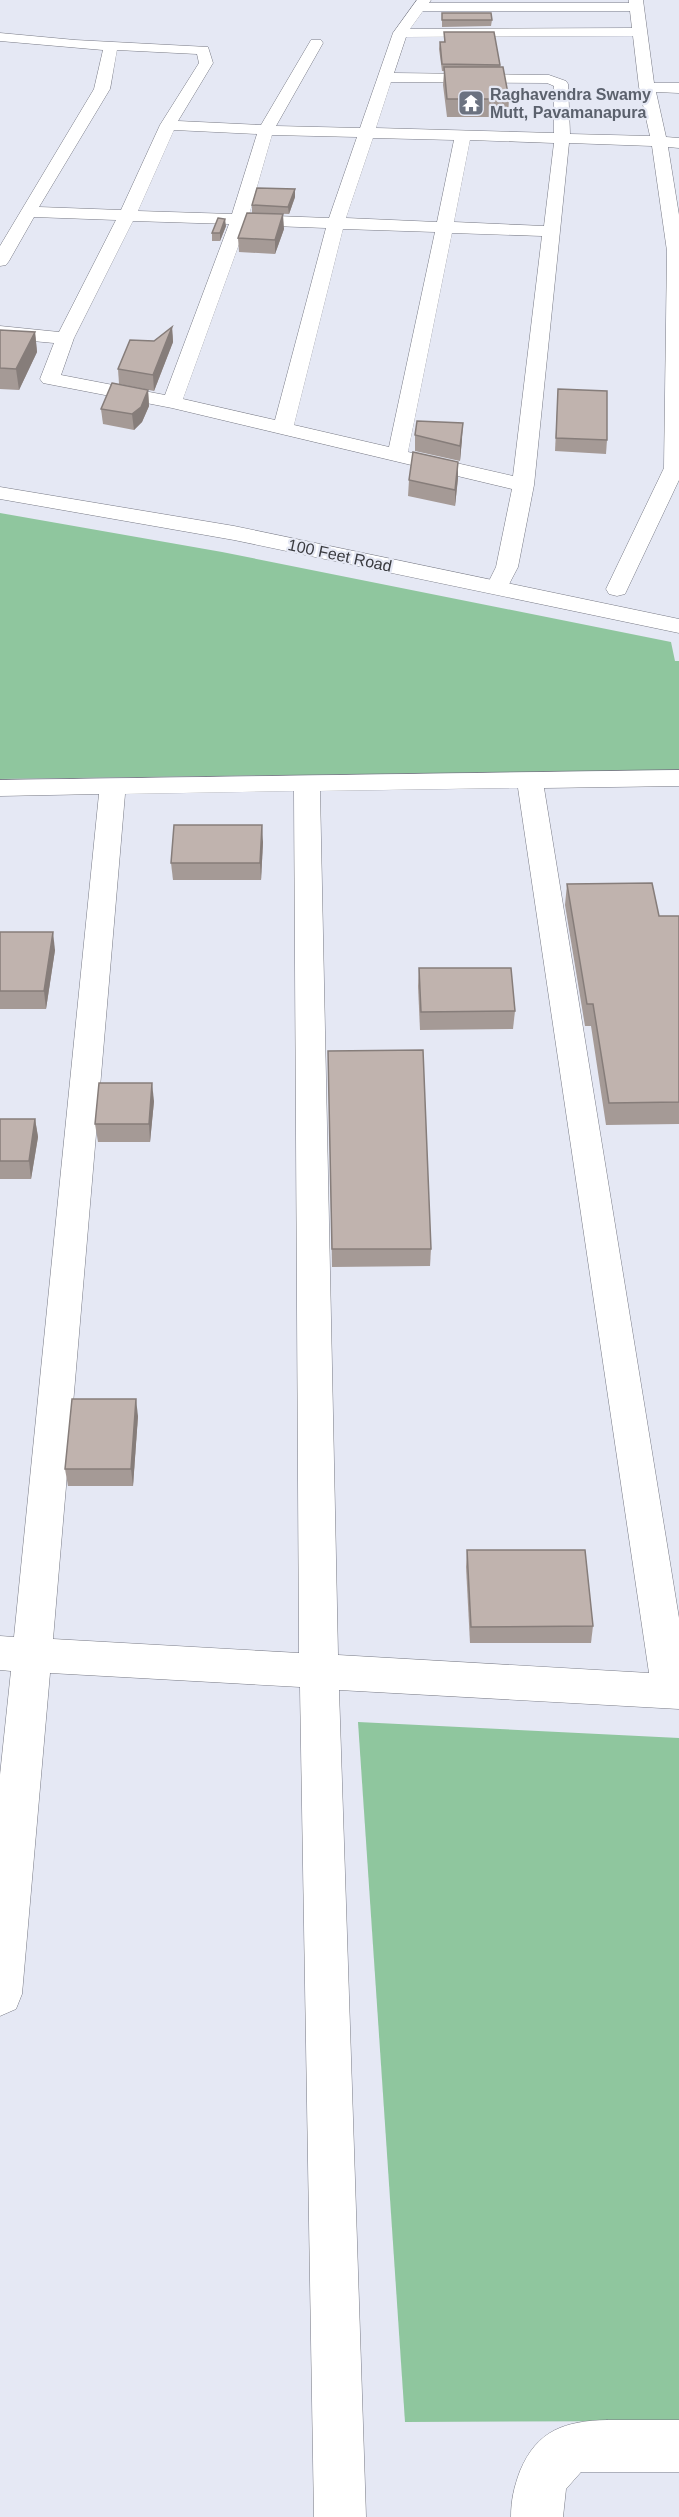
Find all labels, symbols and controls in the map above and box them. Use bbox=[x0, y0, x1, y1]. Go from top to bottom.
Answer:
place label: Raghavendra Swamy Mutt, Pavamanapura bbox=[490, 86, 651, 121]
temple icon: Raghavendra Swamy Mutt, Pavamanapura bbox=[456, 88, 486, 118]
street label: 100 Feet Road bbox=[286, 536, 393, 575]

